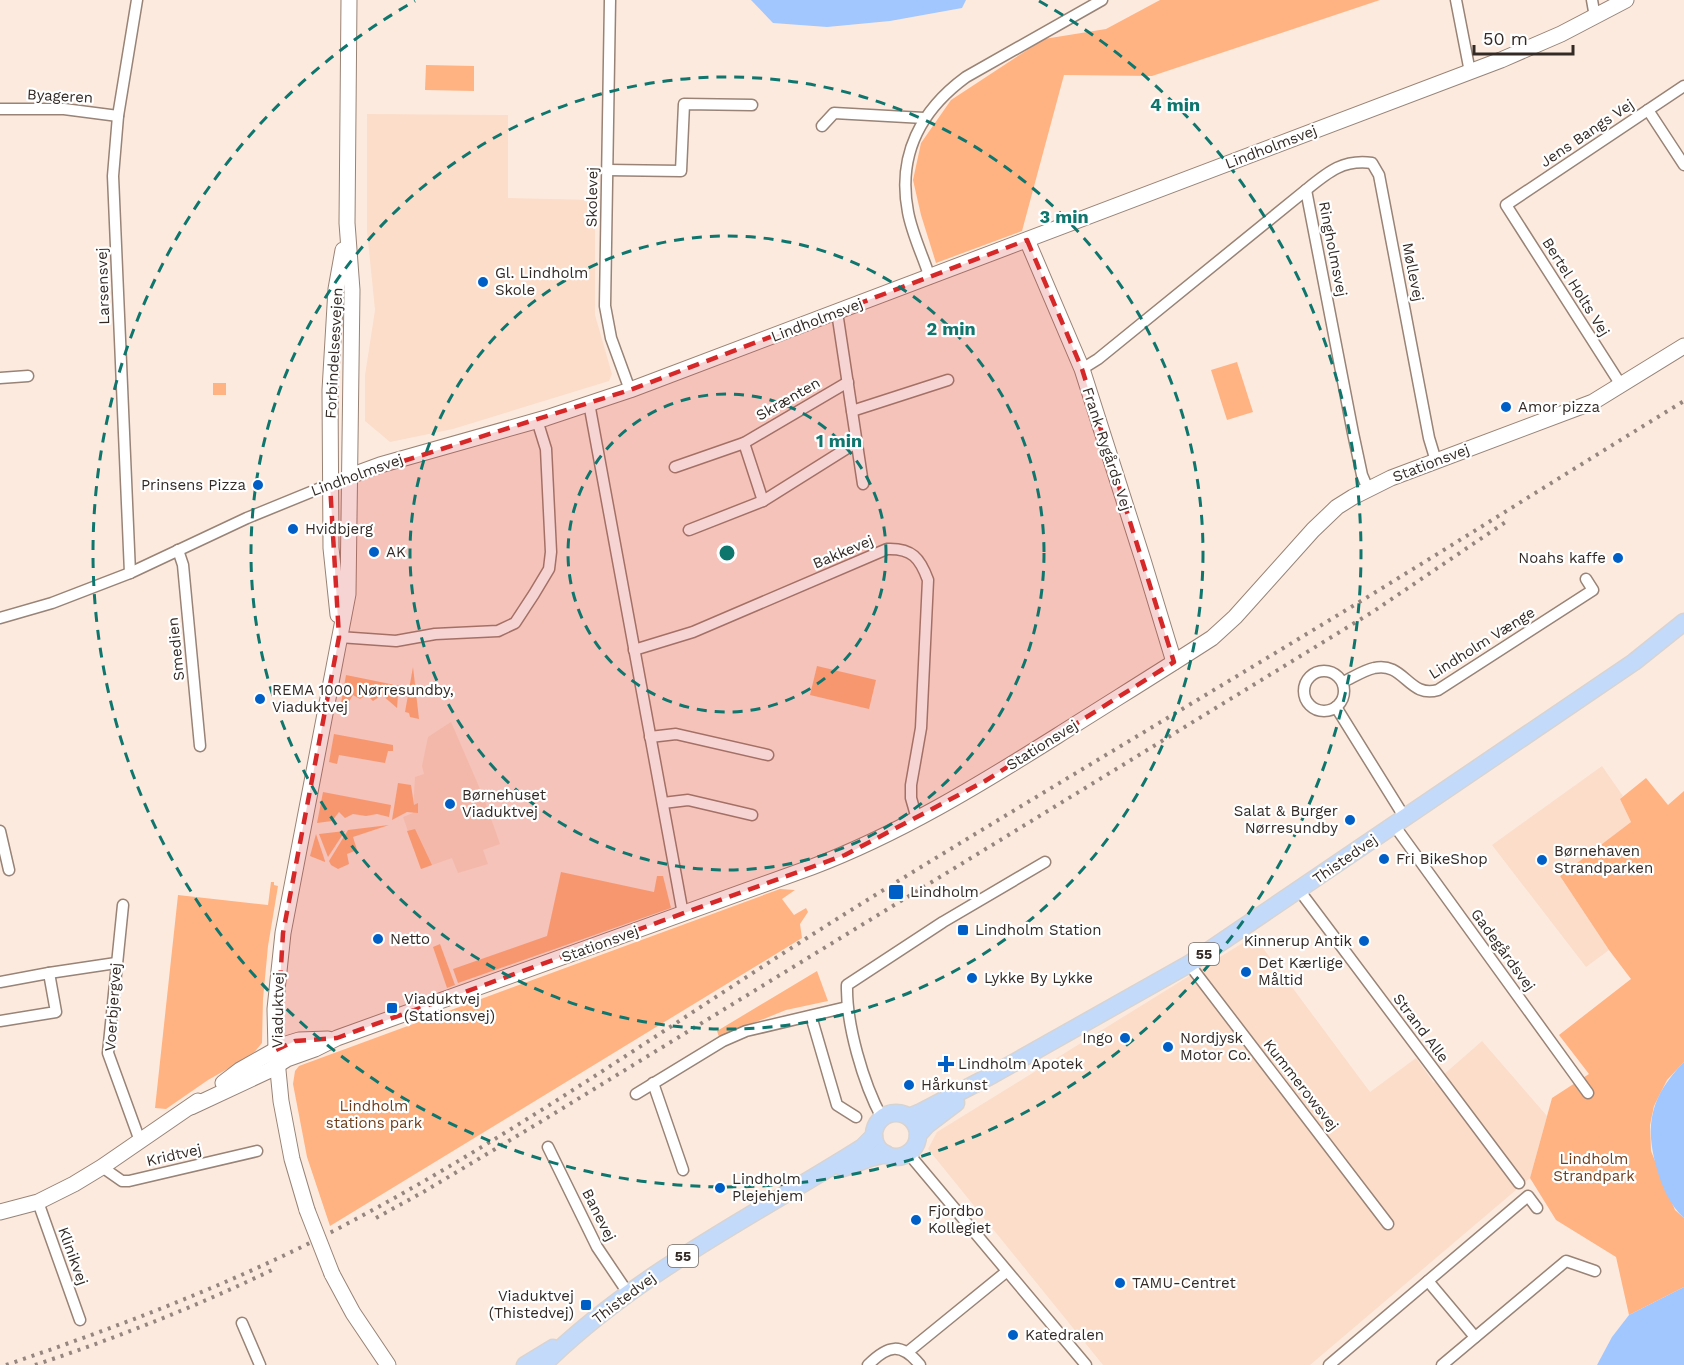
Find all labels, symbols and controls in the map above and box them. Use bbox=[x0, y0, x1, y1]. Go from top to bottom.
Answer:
scale bar bbox=[1474, 18, 1573, 56]
text: 50 m bbox=[1483, 28, 1528, 49]
street label: Byageren bbox=[26, 85, 94, 107]
text: 4 min bbox=[1150, 94, 1200, 115]
street label: Jens Bangs Vej bbox=[1537, 95, 1637, 171]
street label: Lindholmsvej bbox=[1223, 121, 1319, 173]
street label: Skolevej bbox=[582, 167, 602, 227]
street label: Ringholmsvej bbox=[1315, 200, 1351, 298]
text: 3 min bbox=[1039, 206, 1089, 227]
street label: Bertel Holts Vej bbox=[1538, 234, 1614, 340]
street label: Møllevej bbox=[1398, 241, 1428, 303]
street label: Larsensvej bbox=[93, 247, 113, 325]
place label: Gl. Lindholm Skole bbox=[495, 264, 588, 299]
marker: Gl. Lindholm Skole bbox=[476, 275, 490, 289]
street label: Forbindelsesvejen bbox=[322, 287, 346, 419]
street label: Lindholmsvej bbox=[769, 294, 865, 346]
text: 2 min bbox=[926, 318, 976, 339]
street label: Skrænten bbox=[753, 373, 823, 425]
street label: Frank Rygårds Vej bbox=[1079, 385, 1135, 513]
place label: Amor pizza bbox=[1518, 398, 1601, 416]
marker: Amor pizza bbox=[1499, 400, 1513, 414]
text: 1 min bbox=[816, 430, 862, 451]
street label: Stationsvej bbox=[1390, 440, 1472, 486]
street label: Lindholmsvej bbox=[308, 450, 406, 500]
place label: Prinsens Pizza bbox=[141, 476, 247, 494]
marker: Prinsens Pizza bbox=[251, 478, 265, 492]
place label: Hvidbjerg bbox=[305, 520, 373, 538]
marker: Hvidbjerg bbox=[286, 522, 300, 536]
street label: Bakkevej bbox=[810, 531, 876, 573]
place label: AK bbox=[386, 543, 406, 561]
centre of rings bbox=[717, 543, 737, 563]
marker: AK bbox=[367, 545, 381, 559]
place label: Noahs kaffe bbox=[1518, 549, 1606, 567]
marker: Noahs kaffe bbox=[1611, 551, 1625, 565]
street label: Lindholm Vænge bbox=[1426, 603, 1538, 683]
street label: Smedien bbox=[164, 616, 188, 682]
place label: REMA 1000 Nørresundby, Viaduktvej bbox=[272, 681, 454, 716]
marker: REMA 1000 Nørresundby, Viaduktvej bbox=[253, 692, 267, 706]
street label: Stationsvej bbox=[1003, 716, 1081, 774]
place label: Børnehuset Viaduktvej bbox=[462, 786, 547, 821]
marker: Børnehuset Viaduktvej bbox=[443, 797, 457, 811]
place label: Salat & Burger Nørresundby bbox=[1234, 802, 1338, 837]
marker: Salat & Burger Nørresundby bbox=[1343, 813, 1357, 827]
street label: Thistedvej bbox=[1309, 830, 1381, 888]
place label: Børnehaven Strandparken bbox=[1554, 842, 1653, 877]
place label: Fri BikeShop bbox=[1396, 850, 1488, 868]
marker: Fri BikeShop bbox=[1377, 852, 1391, 866]
marker: Børnehaven Strandparken bbox=[1535, 853, 1549, 867]
marker: Lindholm bbox=[887, 883, 905, 901]
place label: Lindholm bbox=[910, 883, 979, 901]
street label: Gadegårdsvej bbox=[1467, 905, 1539, 995]
place label: Lindholm Station bbox=[975, 921, 1102, 939]
street label: Stationsvej bbox=[559, 922, 641, 966]
marker: Lindholm Station bbox=[956, 923, 970, 937]
place label: Netto bbox=[390, 930, 430, 948]
marker: Netto bbox=[371, 932, 385, 946]
place label: Kinnerup Antik bbox=[1244, 932, 1352, 950]
marker: Kinnerup Antik bbox=[1357, 934, 1371, 948]
road number: 55 bbox=[1189, 943, 1219, 965]
place label: Det Kærlige Måltid bbox=[1258, 954, 1343, 989]
street label: Voerbjergvej bbox=[101, 962, 125, 1052]
marker: Det Kærlige Måltid bbox=[1239, 965, 1253, 979]
place label: Lykke By Lykke bbox=[984, 969, 1093, 987]
marker: Lykke By Lykke bbox=[965, 971, 979, 985]
street label: Viaduktvej bbox=[268, 972, 288, 1048]
place label: Viaduktvej (Stationsvej) bbox=[404, 990, 495, 1025]
street label: Strand Alle bbox=[1389, 990, 1453, 1066]
marker: Viaduktvej (Stationsvej) bbox=[385, 1001, 399, 1015]
place label: Ingo bbox=[1082, 1029, 1113, 1047]
place label: Nordjysk Motor Co. bbox=[1180, 1029, 1251, 1064]
marker: Ingo bbox=[1118, 1031, 1132, 1045]
street label: Kummerowsvej bbox=[1260, 1036, 1342, 1134]
marker: Nordjysk Motor Co. bbox=[1161, 1040, 1175, 1054]
place label: Lindholm Apotek bbox=[958, 1055, 1083, 1073]
marker: Lindholm Apotek bbox=[939, 1057, 953, 1071]
place label: Hårkunst bbox=[921, 1076, 988, 1094]
marker: Hårkunst bbox=[902, 1078, 916, 1092]
park label: Lindholm stations park bbox=[326, 1097, 423, 1132]
street label: Kridtvej bbox=[145, 1140, 203, 1170]
park label: Lindholm Strandpark bbox=[1553, 1150, 1635, 1185]
place label: Lindholm Plejehjem bbox=[732, 1170, 803, 1205]
marker: Lindholm Plejehjem bbox=[713, 1181, 727, 1195]
street label: Banevej bbox=[578, 1186, 620, 1244]
place label: Fjordbo Kollegiet bbox=[928, 1202, 991, 1237]
marker: Fjordbo Kollegiet bbox=[909, 1213, 923, 1227]
street label: Klinikvej bbox=[54, 1224, 92, 1288]
road number: 55 bbox=[668, 1245, 698, 1267]
street label: Thistedvej bbox=[589, 1268, 659, 1328]
place label: TAMU-Centret bbox=[1132, 1274, 1236, 1292]
marker: TAMU-Centret bbox=[1113, 1276, 1127, 1290]
place label: Viaduktvej (Thistedvej) bbox=[489, 1287, 574, 1322]
marker: Viaduktvej (Thistedvej) bbox=[579, 1298, 593, 1312]
place label: Katedralen bbox=[1025, 1326, 1104, 1344]
marker: Katedralen bbox=[1006, 1328, 1020, 1342]

